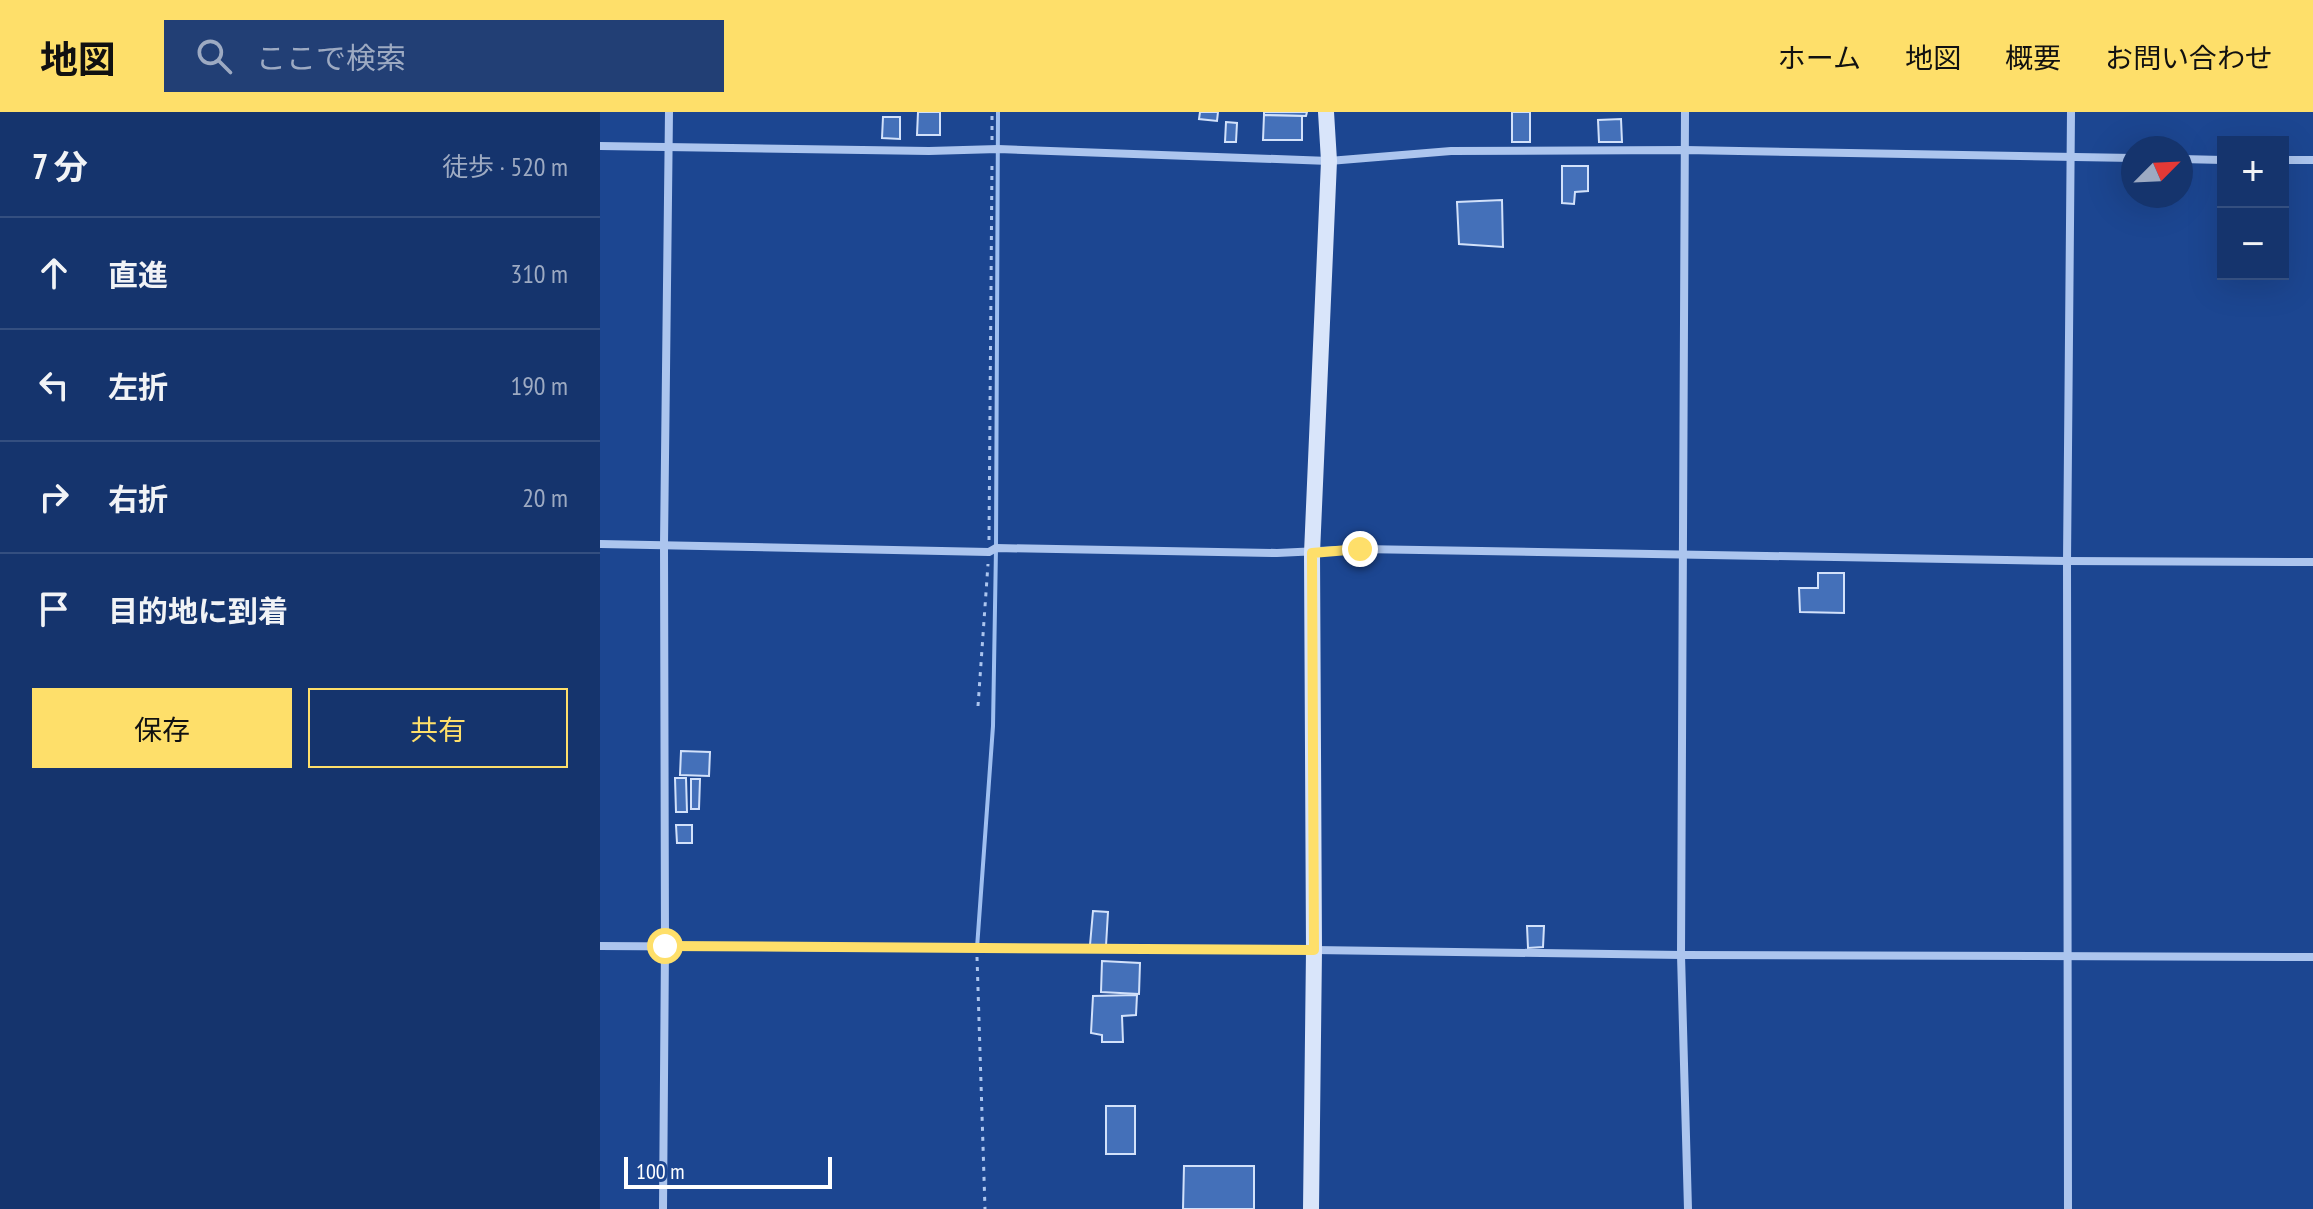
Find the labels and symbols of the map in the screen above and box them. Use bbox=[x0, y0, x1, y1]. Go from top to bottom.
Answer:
north arrow bbox=[2121, 136, 2193, 208]
route end bbox=[1342, 531, 1378, 567]
route start bbox=[647, 928, 683, 964]
scale bar bbox=[624, 1153, 832, 1189]

